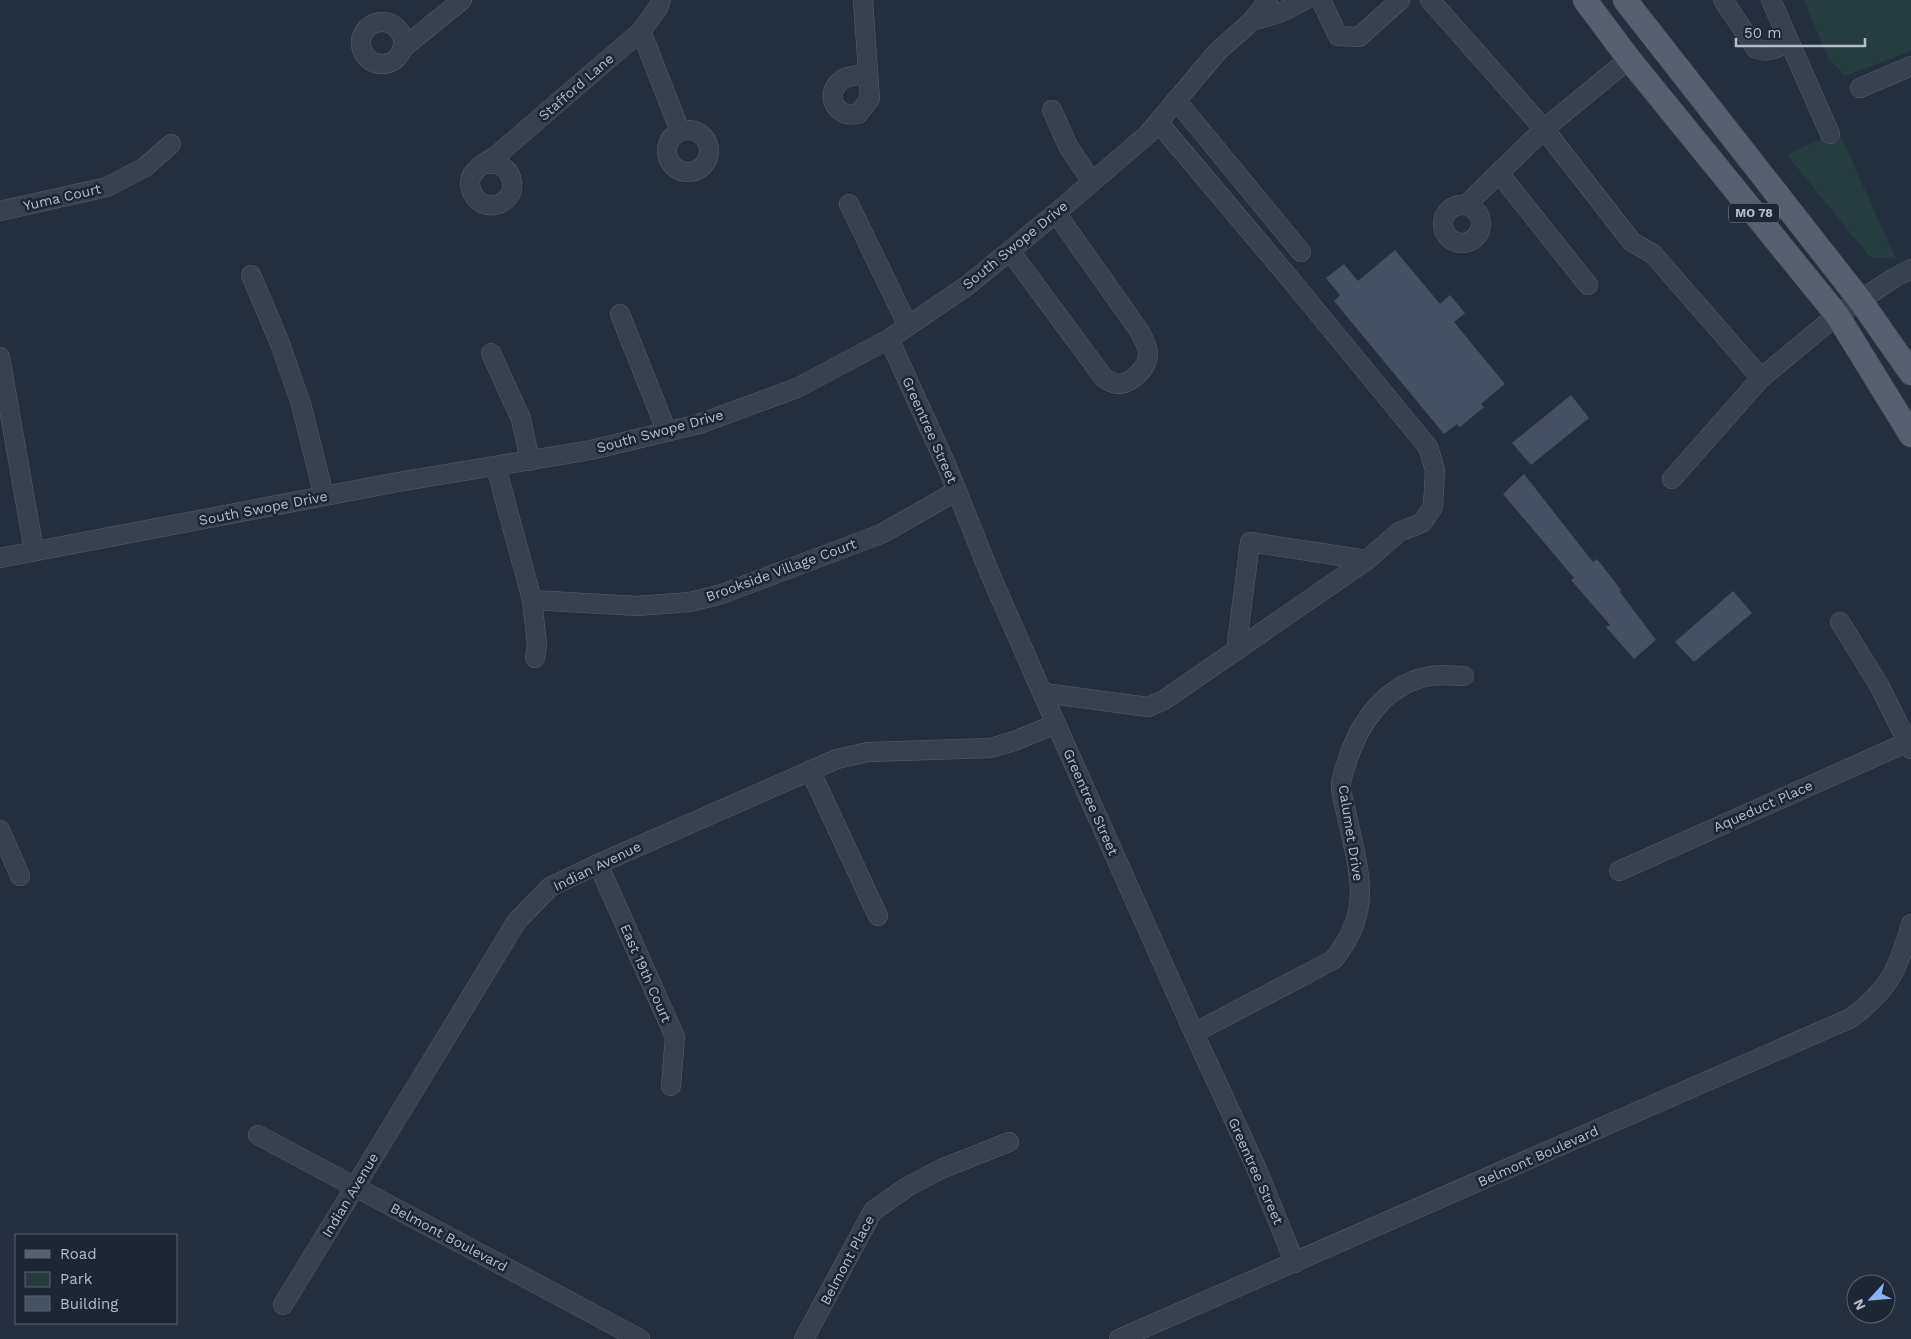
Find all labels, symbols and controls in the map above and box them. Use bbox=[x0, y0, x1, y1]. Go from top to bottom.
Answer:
scale bar bbox=[1736, 15, 1865, 47]
text: 50 m bbox=[1744, 24, 1781, 42]
street label: Stafford Lane bbox=[535, 50, 617, 124]
street label: Yuma Court bbox=[22, 180, 103, 214]
street label: South Swope Drive bbox=[959, 198, 1071, 292]
road number: MO 78 bbox=[1729, 204, 1779, 222]
street label: Greentree Street bbox=[899, 374, 961, 486]
street label: South Swope Drive bbox=[595, 406, 725, 456]
street label: South Swope Drive bbox=[197, 488, 329, 528]
street label: Brookside Village Court bbox=[704, 535, 858, 605]
street label: Greentree Street bbox=[1060, 746, 1122, 858]
street label: Aqueduct Place bbox=[1711, 777, 1815, 835]
street label: Calumet Drive bbox=[1336, 784, 1366, 882]
street label: Indian Avenue bbox=[551, 838, 643, 894]
street label: East 19th Court bbox=[617, 921, 675, 1025]
street label: Greentree Street bbox=[1225, 1115, 1287, 1227]
street label: Belmont Boulevard bbox=[1475, 1122, 1601, 1190]
street label: Indian Avenue bbox=[319, 1150, 381, 1240]
street label: Belmont Boulevard bbox=[388, 1199, 510, 1275]
street label: Belmont Place bbox=[817, 1212, 877, 1308]
legend bbox=[15, 1234, 178, 1324]
text: Road bbox=[60, 1245, 97, 1263]
text: Park bbox=[60, 1270, 93, 1288]
north arrow bbox=[1846, 1274, 1896, 1324]
text: Building bbox=[60, 1295, 118, 1313]
text: N bbox=[1850, 1297, 1869, 1313]

